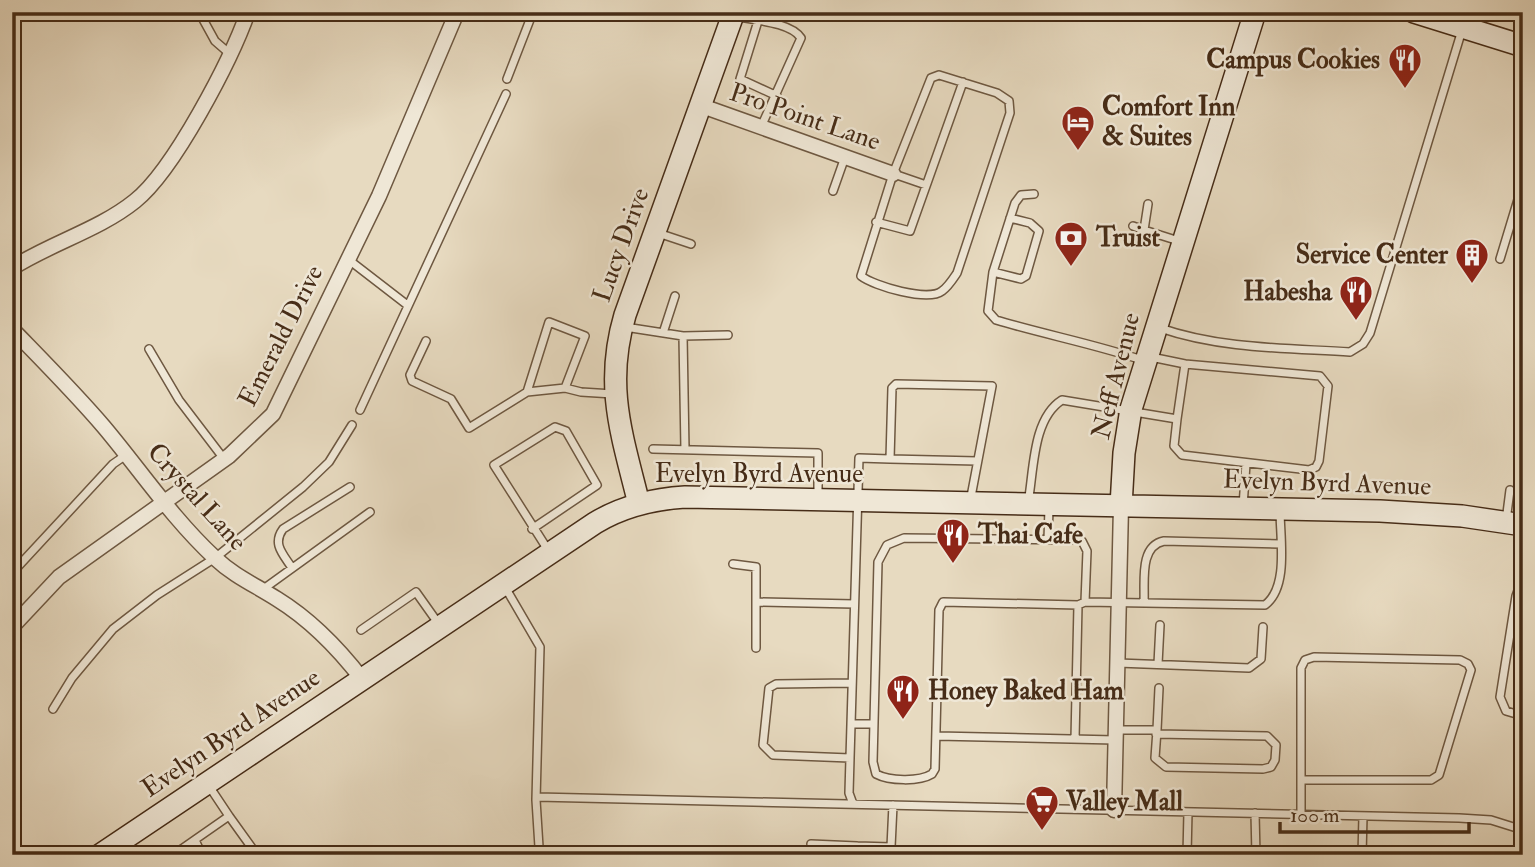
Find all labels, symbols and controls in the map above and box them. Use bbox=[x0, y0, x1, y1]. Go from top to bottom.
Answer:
restaurant icon: Campus Cookies bbox=[1386, 41, 1424, 90]
place label: Campus Cookies bbox=[1206, 44, 1380, 77]
street label: Pro Point Lane bbox=[725, 76, 885, 158]
place label: Comfort Inn & Suites bbox=[1102, 91, 1236, 153]
hotel icon: Comfort Inn & Suites bbox=[1059, 103, 1097, 152]
street label: Lucy Drive bbox=[586, 183, 656, 306]
bank icon: Truist bbox=[1052, 219, 1090, 268]
place label: Truist bbox=[1095, 222, 1160, 254]
building icon: Service Center bbox=[1453, 236, 1491, 285]
place label: Service Center bbox=[1296, 239, 1448, 271]
street label: Emerald Drive bbox=[232, 260, 330, 412]
restaurant icon: Habesha bbox=[1337, 273, 1375, 322]
place label: Habesha bbox=[1243, 276, 1333, 308]
street label: Neff Avenue bbox=[1085, 309, 1147, 443]
street label: Crystal Lane bbox=[140, 437, 254, 558]
street label: Evelyn Byrd Avenue bbox=[655, 458, 863, 490]
street label: Evelyn Byrd Avenue bbox=[1222, 463, 1432, 503]
restaurant icon: Thai Cafe bbox=[934, 516, 972, 565]
place label: Thai Cafe bbox=[977, 519, 1083, 551]
street label: Evelyn Byrd Avenue bbox=[136, 661, 326, 805]
restaurant icon: Honey Baked Ham bbox=[884, 672, 922, 721]
place label: Honey Baked Ham bbox=[928, 675, 1125, 708]
supermarket icon: Valley Mall bbox=[1023, 783, 1061, 832]
place label: Valley Mall bbox=[1065, 786, 1183, 819]
scale bar bbox=[1280, 790, 1468, 834]
text: 100 m bbox=[1290, 802, 1340, 829]

